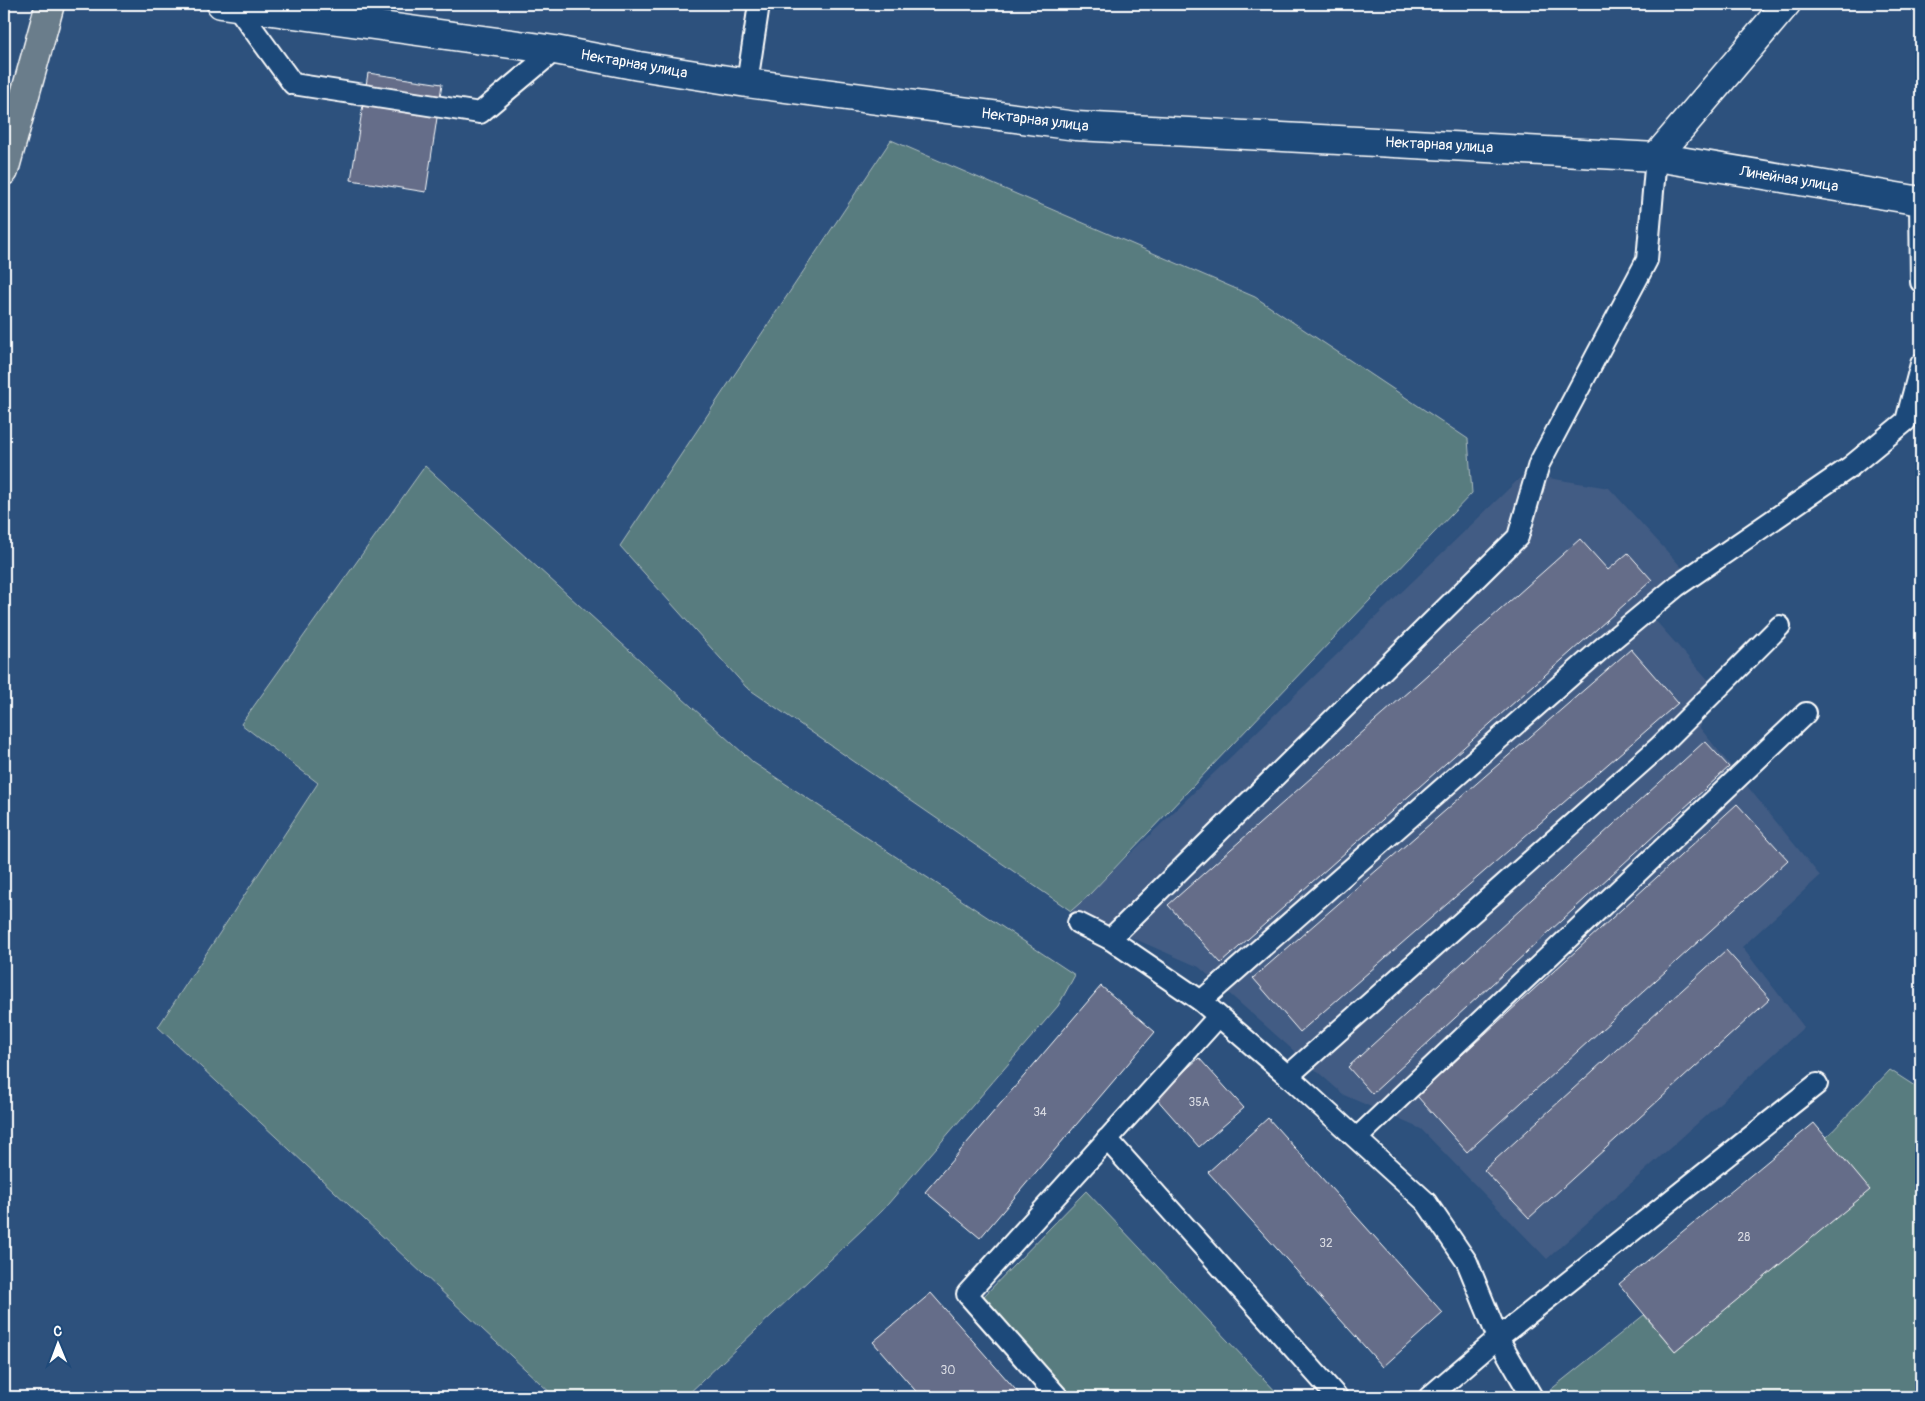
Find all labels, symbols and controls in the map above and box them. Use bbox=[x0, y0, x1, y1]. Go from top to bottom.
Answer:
street label: Нектарная улица bbox=[579, 45, 689, 83]
street label: Нектарная улица bbox=[980, 104, 1090, 136]
street label: Нектарная улица bbox=[1384, 133, 1494, 157]
street label: Линейная улица bbox=[1737, 162, 1840, 196]
house number: 35А bbox=[1189, 1095, 1210, 1110]
house number: 34 bbox=[1033, 1105, 1047, 1120]
house number: 28 bbox=[1738, 1230, 1750, 1245]
house number: 32 bbox=[1319, 1236, 1333, 1251]
north arrow bbox=[32, 1318, 82, 1368]
text: С bbox=[53, 1323, 63, 1340]
house number: 30 bbox=[941, 1363, 955, 1378]

